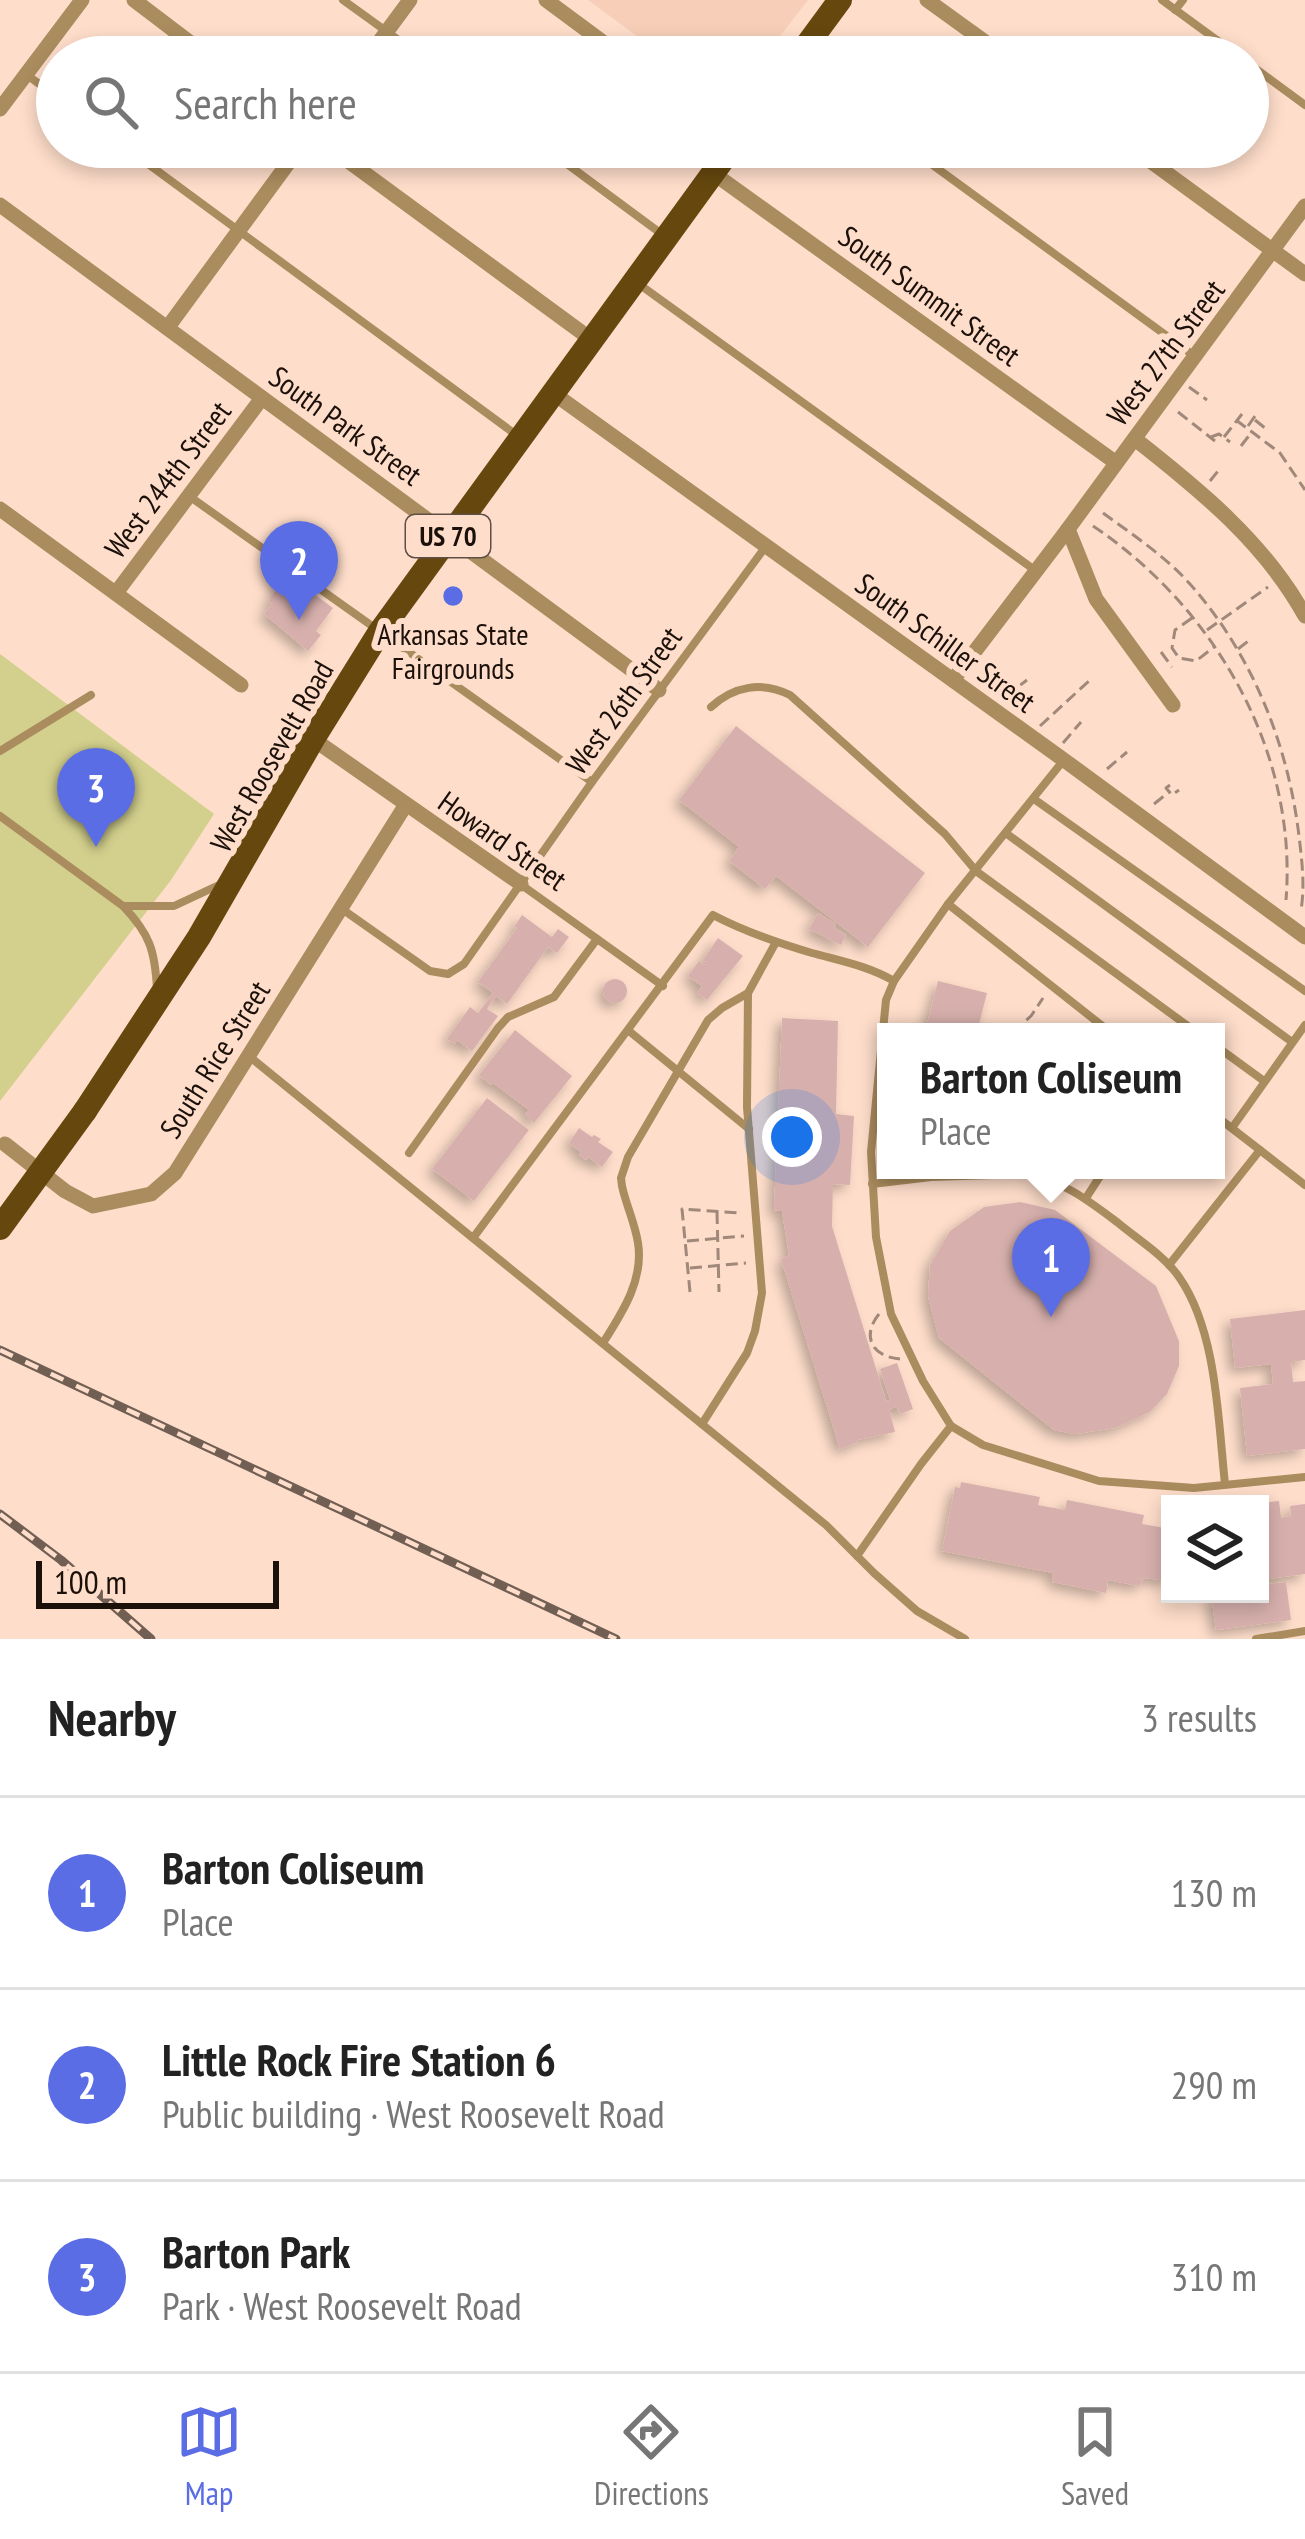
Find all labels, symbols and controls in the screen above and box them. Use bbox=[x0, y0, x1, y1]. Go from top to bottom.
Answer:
search box bbox=[36, 36, 1269, 168]
icon: search bbox=[78, 69, 144, 135]
text: Search here bbox=[174, 73, 357, 131]
street label: South Summit Street bbox=[832, 216, 1029, 374]
street label: West 27th Street bbox=[1097, 271, 1233, 433]
street label: South Park Street bbox=[262, 357, 430, 494]
street label: West 244th Street bbox=[95, 392, 239, 565]
road number: US 70 bbox=[406, 515, 490, 557]
pin: 2 bbox=[260, 521, 338, 620]
street label: South Schiller Street bbox=[848, 564, 1044, 721]
marker: Arkansas State Fairgrounds bbox=[440, 583, 466, 609]
place label: Arkansas State Fairgrounds bbox=[377, 614, 529, 687]
street label: West 26th Street bbox=[556, 618, 690, 781]
street label: West Roosevelt Road bbox=[201, 653, 341, 859]
pin: 3 bbox=[57, 748, 135, 847]
street label: Howard Street bbox=[431, 782, 575, 899]
street label: South Rice Street bbox=[150, 972, 278, 1145]
popup bbox=[877, 1023, 1225, 1179]
text: Barton Coliseum bbox=[920, 1047, 1182, 1105]
text: Place bbox=[920, 1105, 992, 1156]
your location bbox=[762, 1107, 822, 1167]
pin: 1 bbox=[1012, 1218, 1090, 1317]
map controls bbox=[1161, 1495, 1269, 1603]
button: layers bbox=[1161, 1495, 1269, 1603]
scale bar bbox=[36, 1555, 279, 1608]
text: 100 m bbox=[54, 1560, 127, 1603]
text: Nearby bbox=[48, 1684, 176, 1750]
text: 3 results bbox=[1141, 1692, 1257, 1743]
text: Barton Coliseum bbox=[162, 1838, 424, 1896]
text: 1 bbox=[78, 1867, 96, 1918]
text: 130 m bbox=[1171, 1867, 1257, 1918]
text: Place bbox=[162, 1896, 234, 1947]
text: Little Rock Fire Station 6 bbox=[162, 2030, 556, 2088]
text: 2 bbox=[78, 2059, 96, 2110]
text: 290 m bbox=[1171, 2059, 1257, 2110]
text: Public building · West Roosevelt Road bbox=[162, 2088, 665, 2139]
text: Barton Park bbox=[162, 2222, 350, 2280]
text: 3 bbox=[78, 2251, 96, 2302]
text: 310 m bbox=[1171, 2251, 1257, 2302]
text: Park · West Roosevelt Road bbox=[162, 2280, 522, 2331]
tab: Map bbox=[176, 2399, 242, 2514]
tab: Directions bbox=[594, 2399, 709, 2514]
tab: Saved bbox=[1061, 2399, 1129, 2514]

